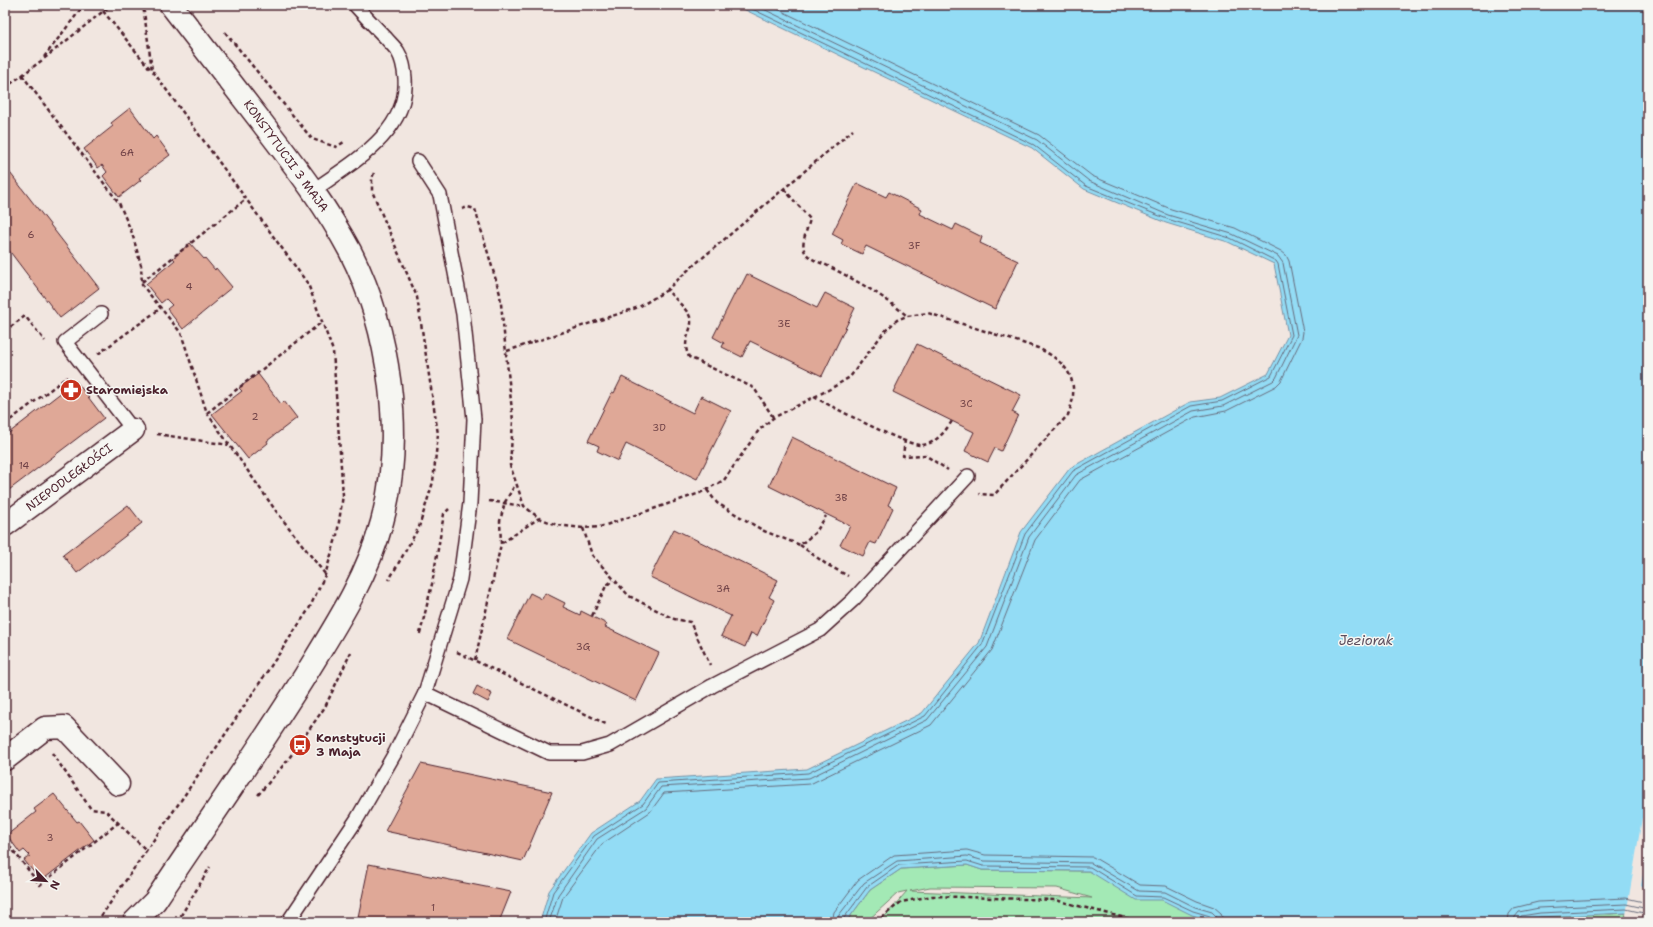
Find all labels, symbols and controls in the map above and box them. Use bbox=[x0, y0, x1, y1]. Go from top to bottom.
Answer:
street label: KONSTYTUCJI 3 MAJA bbox=[240, 97, 332, 215]
house number: 6A bbox=[120, 146, 134, 159]
house number: 6 bbox=[28, 228, 35, 241]
house number: 3F bbox=[908, 239, 921, 252]
house number: 4 bbox=[186, 280, 193, 293]
house number: 3E bbox=[777, 317, 791, 330]
pharmacy icon: Staromiejska bbox=[58, 377, 84, 403]
place label: Staromiejska bbox=[86, 382, 169, 398]
house number: 3C bbox=[959, 397, 973, 410]
house number: 2 bbox=[252, 410, 259, 423]
house number: 3D bbox=[652, 421, 666, 434]
street label: NIEPODLEGŁOŚCI bbox=[23, 440, 116, 515]
house number: 14 bbox=[19, 459, 29, 472]
house number: 3B bbox=[835, 491, 848, 504]
house number: 3A bbox=[716, 582, 730, 595]
water label: Jeziorak bbox=[1339, 632, 1394, 649]
house number: 3G bbox=[576, 640, 591, 653]
place label: Konstytucji 3 Maja bbox=[316, 730, 386, 760]
bus stop icon: Konstytucji 3 Maja bbox=[287, 732, 313, 758]
house number: 3 bbox=[47, 831, 54, 844]
north arrow bbox=[26, 861, 66, 901]
text: N bbox=[46, 878, 63, 892]
house number: 1 bbox=[431, 901, 435, 914]

